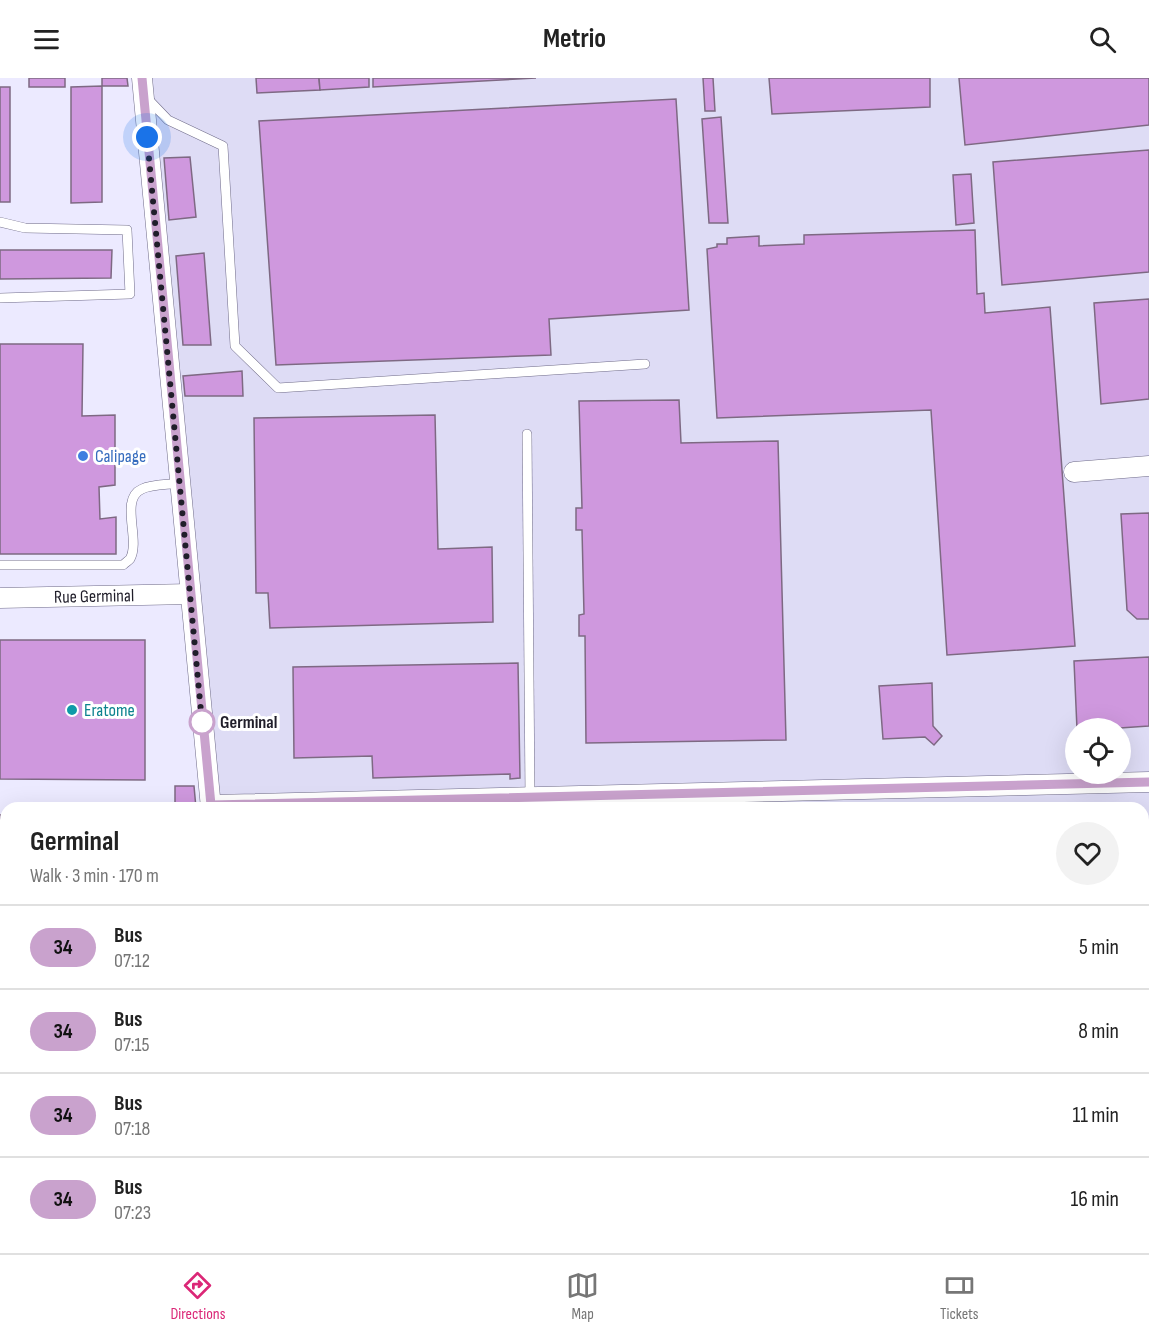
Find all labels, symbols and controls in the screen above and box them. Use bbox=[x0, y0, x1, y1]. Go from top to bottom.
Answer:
icon: menu bbox=[30, 23, 63, 56]
text: Metrio bbox=[543, 23, 606, 55]
icon: search bbox=[1086, 23, 1119, 56]
your location bbox=[132, 122, 162, 152]
place label: Calipage bbox=[95, 446, 146, 467]
marker: Calipage bbox=[76, 449, 90, 463]
street label: Rue Germinal bbox=[54, 585, 134, 608]
place label: Eratome bbox=[84, 700, 135, 721]
marker: Eratome bbox=[65, 703, 79, 717]
marker: Germinal bbox=[189, 709, 215, 735]
place label: Germinal bbox=[220, 712, 277, 733]
map controls bbox=[1065, 718, 1131, 784]
button: locate bbox=[1065, 718, 1131, 784]
button: heart bbox=[1056, 822, 1119, 885]
text: Germinal bbox=[30, 825, 119, 858]
text: Walk · 3 min · 170 m bbox=[30, 864, 159, 888]
text: Bus bbox=[114, 922, 143, 949]
text: 5 min bbox=[1079, 934, 1119, 961]
text: 34 bbox=[53, 935, 73, 960]
text: 07:12 bbox=[114, 949, 150, 973]
text: Bus bbox=[114, 1006, 143, 1033]
text: 8 min bbox=[1078, 1018, 1119, 1045]
text: 34 bbox=[53, 1019, 73, 1044]
text: 07:15 bbox=[114, 1033, 150, 1057]
text: Bus bbox=[114, 1090, 143, 1117]
text: 11 min bbox=[1072, 1102, 1119, 1129]
text: 34 bbox=[53, 1103, 73, 1128]
text: 07:18 bbox=[114, 1117, 150, 1141]
text: Bus bbox=[114, 1174, 143, 1201]
text: 16 min bbox=[1071, 1186, 1119, 1213]
text: 34 bbox=[53, 1187, 73, 1212]
text: 07:23 bbox=[114, 1201, 151, 1225]
tab: Directions bbox=[170, 1269, 225, 1324]
tab: Map bbox=[566, 1269, 599, 1324]
tab: Tickets bbox=[940, 1269, 979, 1324]

